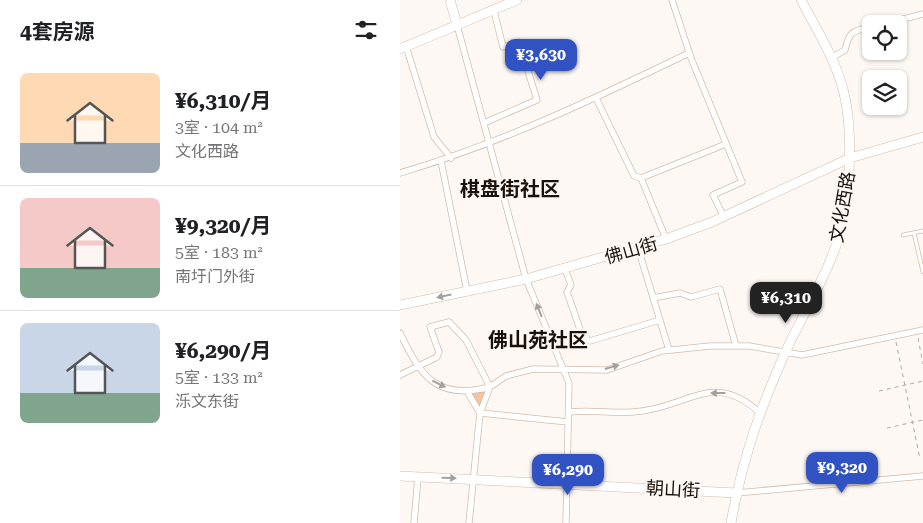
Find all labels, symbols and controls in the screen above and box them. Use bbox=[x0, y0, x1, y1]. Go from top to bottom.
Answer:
map controls bbox=[862, 15, 907, 115]
button: locate bbox=[862, 15, 907, 60]
icon: filters bbox=[352, 16, 380, 44]
text: 4套房源 bbox=[20, 20, 95, 44]
pin: ¥3,630 bbox=[500, 38, 582, 81]
text: ¥3,630 bbox=[516, 45, 566, 64]
button: layers bbox=[862, 70, 907, 115]
text: ¥6,310/月 bbox=[175, 89, 271, 113]
icon: home bbox=[60, 93, 120, 153]
text: 3室 · 104 m² bbox=[175, 118, 263, 137]
text: 文化西路 bbox=[175, 142, 239, 161]
street label: 文化西路 bbox=[825, 170, 859, 244]
district label: 棋盘街社区 bbox=[460, 177, 560, 201]
text: ¥9,320/月 bbox=[175, 214, 271, 238]
icon: home bbox=[60, 218, 120, 278]
street label: 佛山街 bbox=[602, 232, 660, 268]
text: 5室 · 183 m² bbox=[175, 243, 263, 262]
text: 南圩门外街 bbox=[175, 267, 255, 286]
pin: ¥6,310 bbox=[745, 282, 827, 324]
text: ¥6,310 bbox=[761, 288, 811, 307]
one-way arrow bbox=[437, 292, 452, 300]
one-way arrow bbox=[535, 302, 543, 317]
district label: 佛山苑社区 bbox=[488, 328, 588, 352]
text: ¥6,290/月 bbox=[175, 339, 271, 363]
icon: home bbox=[60, 343, 120, 403]
one-way arrow bbox=[605, 363, 620, 371]
text: 5室 · 133 m² bbox=[175, 368, 263, 387]
one-way arrow bbox=[431, 380, 446, 388]
one-way arrow bbox=[709, 389, 725, 397]
text: 泺文东街 bbox=[175, 392, 239, 411]
pin: ¥9,320 bbox=[801, 452, 883, 494]
pin: ¥6,290 bbox=[527, 454, 609, 496]
text: ¥9,320 bbox=[817, 458, 867, 477]
text: ¥6,290 bbox=[543, 460, 593, 479]
one-way arrow bbox=[441, 475, 457, 483]
street label: 朝山街 bbox=[645, 477, 701, 501]

